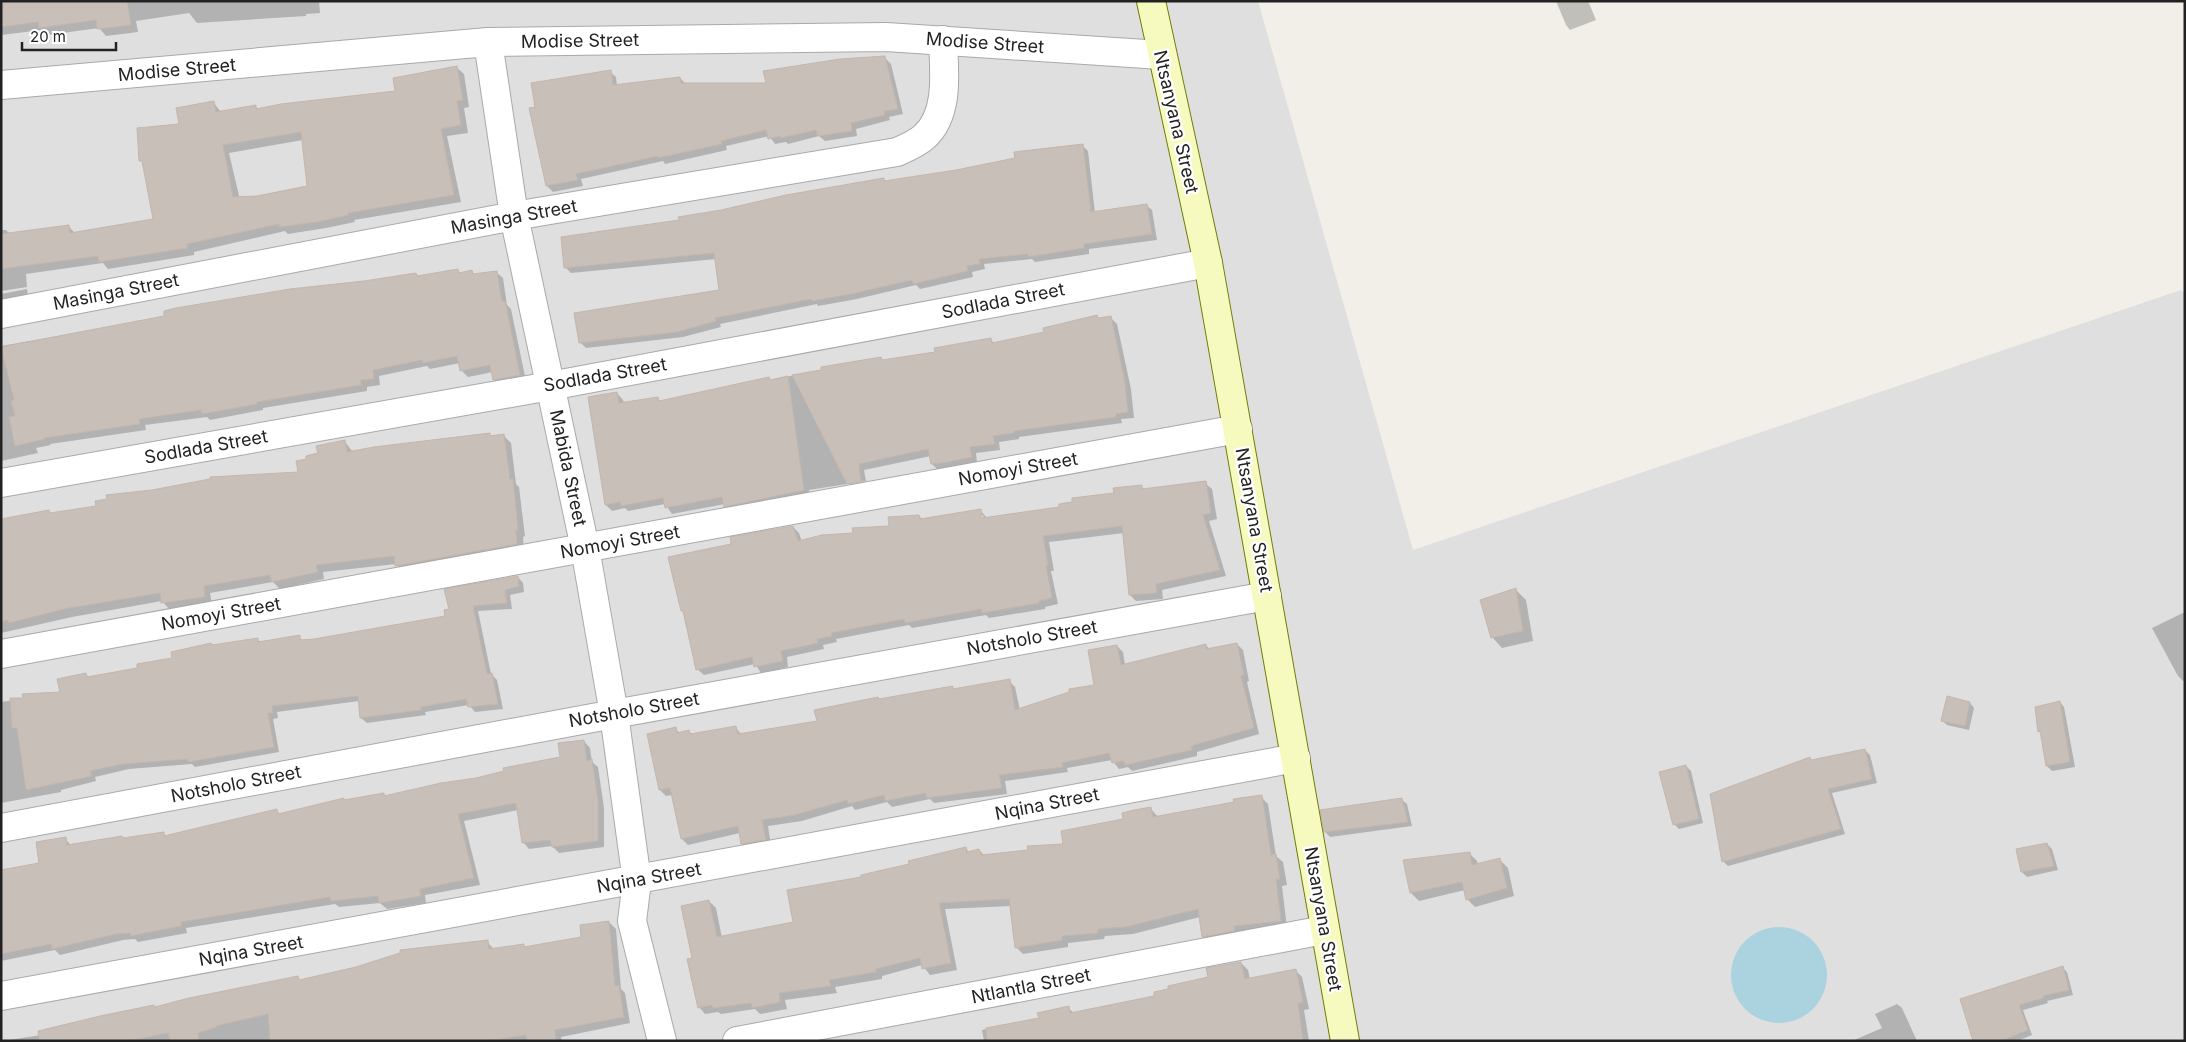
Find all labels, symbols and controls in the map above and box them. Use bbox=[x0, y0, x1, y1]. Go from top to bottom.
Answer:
scale bar bbox=[22, 20, 116, 52]
text: 20 m bbox=[30, 27, 66, 46]
street label: Modise Street bbox=[925, 28, 1045, 57]
street label: Modise Street bbox=[521, 29, 639, 52]
street label: Ntsanyana Street bbox=[1150, 48, 1203, 196]
street label: Modise Street bbox=[117, 54, 237, 85]
street label: Masinga Street bbox=[449, 195, 579, 238]
street label: Masinga Street bbox=[51, 269, 181, 314]
street label: Sodlada Street bbox=[940, 278, 1066, 323]
street label: Sodlada Street bbox=[542, 353, 668, 396]
street label: Mabida Street bbox=[546, 408, 591, 528]
street label: Sodlada Street bbox=[143, 425, 269, 468]
street label: Ntsanyana Street bbox=[1231, 446, 1278, 594]
street label: Nomoyi Street bbox=[957, 448, 1079, 489]
street label: Nomoyi Street bbox=[559, 521, 681, 562]
street label: Nomoyi Street bbox=[160, 593, 282, 634]
street label: Notsholo Street bbox=[965, 616, 1099, 659]
street label: Notsholo Street bbox=[567, 688, 701, 731]
street label: Notsholo Street bbox=[169, 761, 303, 806]
street label: Nqina Street bbox=[993, 783, 1101, 824]
street label: Ntsanyana Street bbox=[1300, 845, 1347, 993]
street label: Nqina Street bbox=[595, 858, 703, 897]
street label: Nqina Street bbox=[197, 931, 305, 970]
street label: Ntlantla Street bbox=[969, 964, 1092, 1007]

